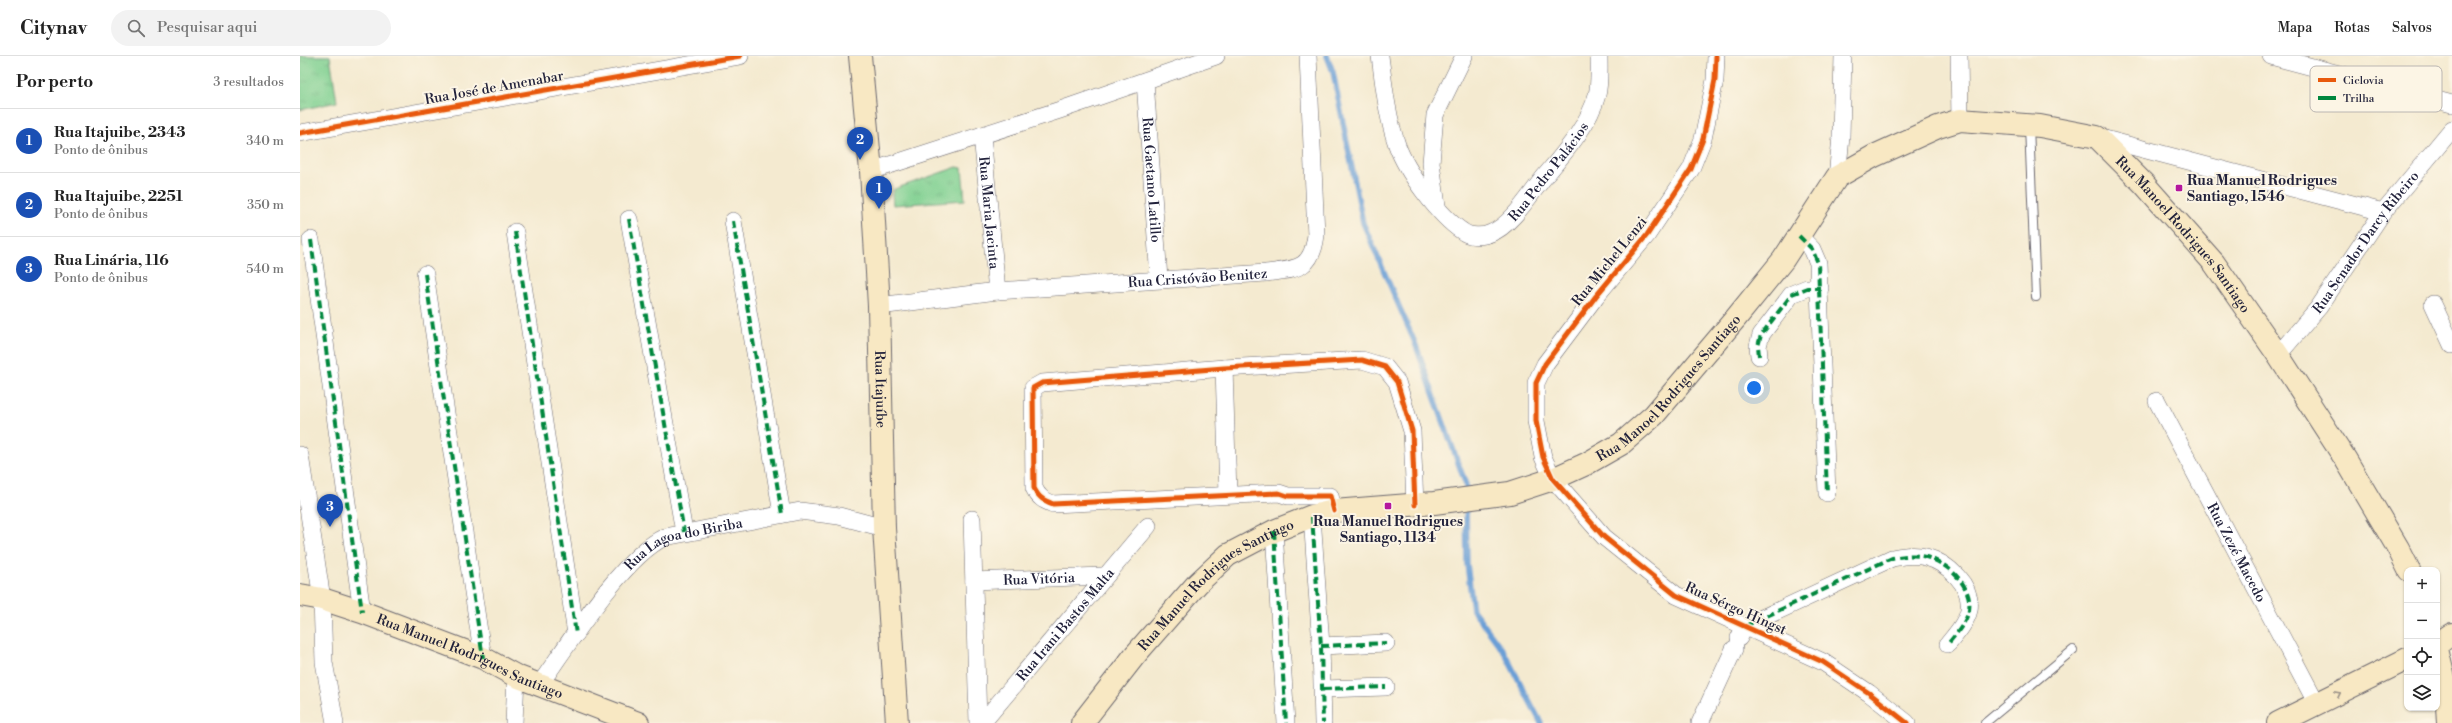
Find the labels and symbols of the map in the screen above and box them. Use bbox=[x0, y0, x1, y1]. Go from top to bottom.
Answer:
legend bbox=[2310, 66, 2442, 112]
street label: Rua José de Amenabar bbox=[423, 67, 565, 109]
text: Ciclovia bbox=[2343, 74, 2384, 88]
text: Trilha bbox=[2343, 92, 2375, 106]
street label: Rua Gaetano Latillo bbox=[1138, 116, 1164, 243]
street label: Rua Pedro Palácios bbox=[1505, 119, 1593, 226]
pin: 2 bbox=[847, 127, 873, 160]
street label: Rua Manoel Rodrigues Santiago bbox=[2111, 153, 2254, 317]
street label: Rua Maria Jacinta bbox=[974, 155, 1003, 271]
street label: Rua Senador Darcy Ribeiro bbox=[2309, 168, 2423, 318]
place label: Rua Manuel Rodrigues Santiago, 1546 bbox=[2187, 172, 2337, 206]
pin: 1 bbox=[866, 176, 892, 209]
marker: Rua Manuel Rodrigues Santiago, 1546 bbox=[2174, 183, 2184, 193]
street label: Rua Michel Lenzi bbox=[1568, 213, 1652, 310]
street label: Rua Cristóvão Benitez bbox=[1127, 265, 1268, 292]
street label: Rua Manoel Rodrigues Santiago bbox=[1593, 311, 1745, 466]
street label: Rua Itajuíbe bbox=[870, 350, 890, 428]
your location bbox=[1744, 378, 1764, 398]
pin: 3 bbox=[317, 494, 343, 527]
street label: Rua Zezé Macedo bbox=[2202, 500, 2270, 606]
marker: Rua Manuel Rodrigues Santiago, 1134 bbox=[1383, 501, 1393, 511]
place label: Rua Manuel Rodrigues Santiago, 1134 bbox=[1313, 513, 1463, 547]
street label: Rua Lagoa do Biriba bbox=[621, 514, 745, 575]
street label: Rua Manuel Rodrigues Santiago bbox=[1135, 516, 1297, 655]
street label: Rua Irani Bastos Malta bbox=[1013, 564, 1119, 685]
street label: Rua Vitória bbox=[1003, 569, 1076, 590]
street label: Rua Sérgo Hingst bbox=[1682, 578, 1789, 639]
street label: Rua Manuel Rodrigues Santiago bbox=[374, 610, 566, 703]
one-way arrow bbox=[2334, 691, 2341, 698]

